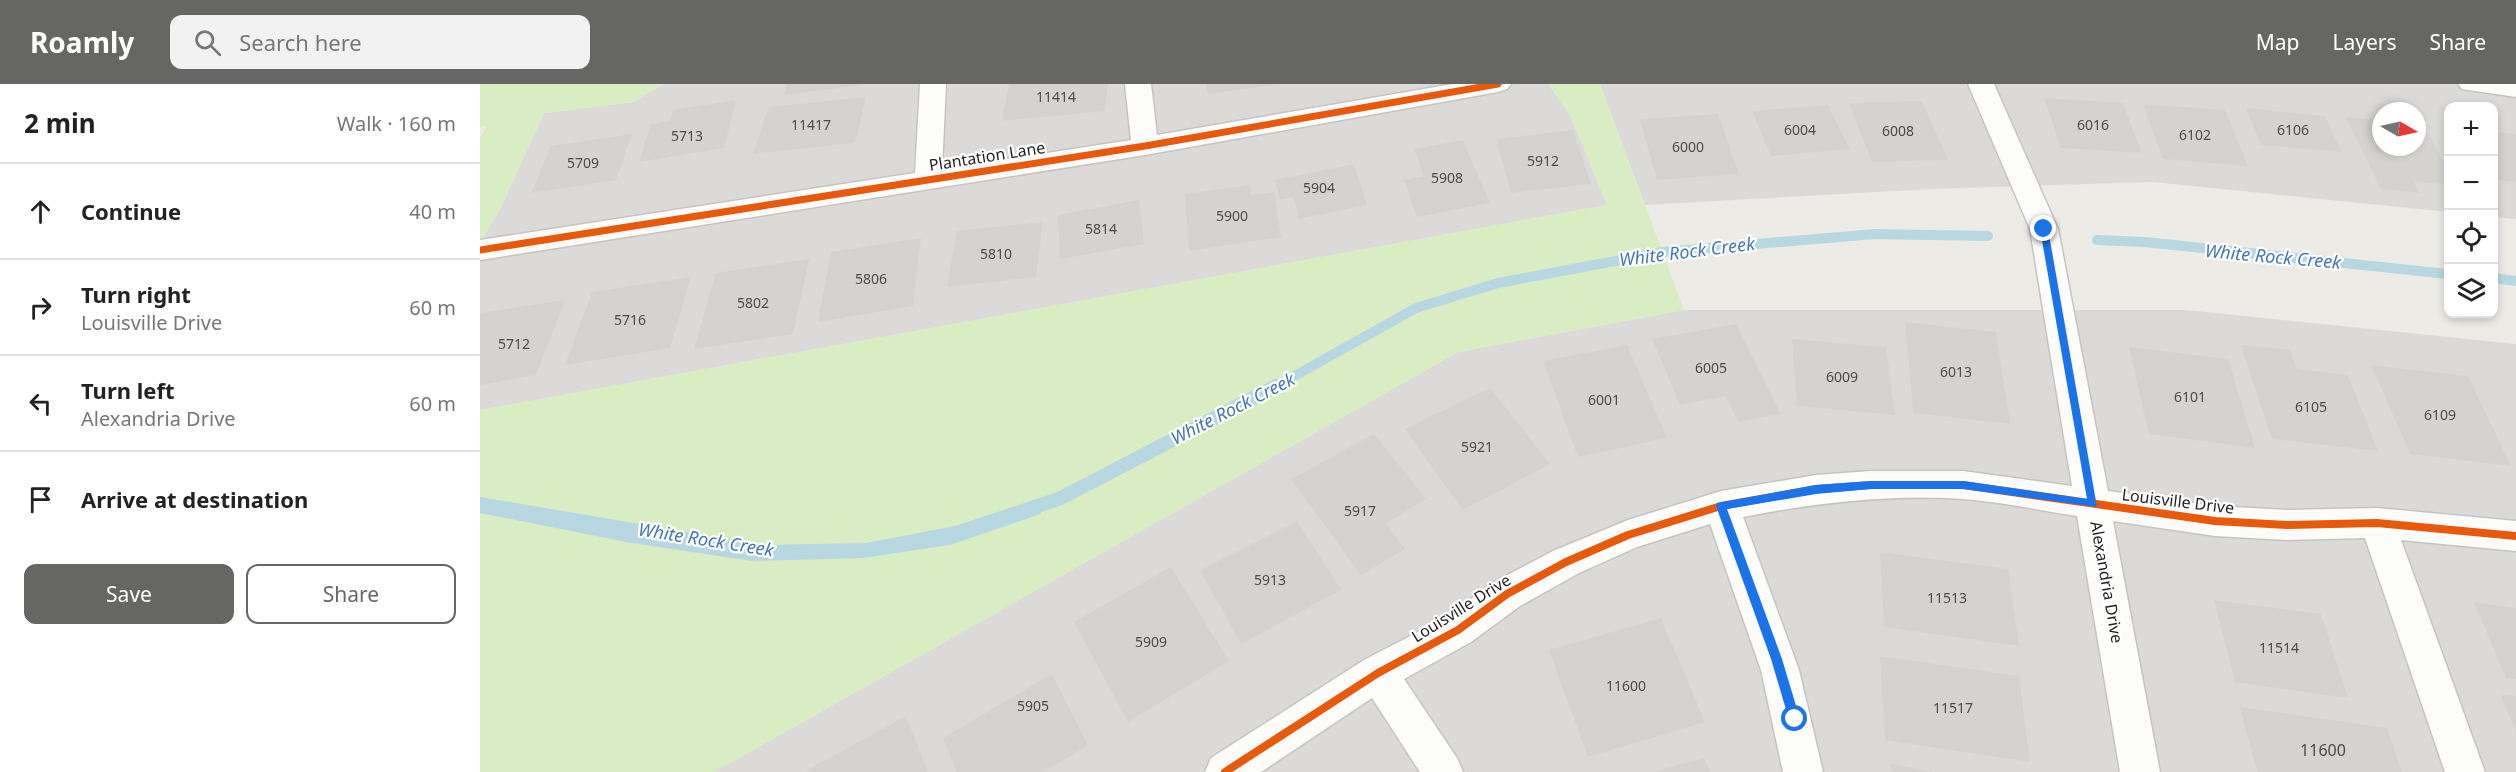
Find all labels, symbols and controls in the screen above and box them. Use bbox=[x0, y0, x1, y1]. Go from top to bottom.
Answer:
search box bbox=[170, 15, 590, 69]
text: Roamly bbox=[30, 23, 134, 61]
icon: search bbox=[191, 26, 224, 59]
text: Search here bbox=[239, 27, 362, 57]
text: Map bbox=[2256, 28, 2300, 56]
text: Layers bbox=[2333, 28, 2397, 56]
text: Share bbox=[2430, 28, 2486, 56]
house number: 11414 bbox=[1036, 87, 1076, 106]
north arrow bbox=[2372, 102, 2426, 156]
map controls bbox=[2444, 102, 2498, 318]
button: + bbox=[2444, 102, 2498, 156]
text: 2 min bbox=[24, 105, 96, 141]
text: Walk · 160 m bbox=[337, 110, 456, 137]
house number: 11417 bbox=[791, 115, 831, 134]
house number: 6016 bbox=[2077, 115, 2109, 134]
house number: 6004 bbox=[1784, 120, 1816, 139]
house number: 6106 bbox=[2277, 120, 2309, 139]
house number: 6008 bbox=[1882, 121, 1914, 140]
house number: 6102 bbox=[2179, 125, 2211, 144]
house number: 5713 bbox=[671, 126, 703, 145]
street label: Plantation Lane bbox=[927, 136, 1047, 176]
house number: 6000 bbox=[1672, 137, 1704, 156]
house number: 5912 bbox=[1527, 151, 1559, 170]
house number: 5709 bbox=[567, 153, 599, 172]
button: − bbox=[2444, 156, 2498, 210]
house number: 5908 bbox=[1431, 168, 1463, 187]
house number: 5904 bbox=[1303, 178, 1335, 197]
icon: ahead bbox=[24, 195, 57, 228]
text: Continue bbox=[81, 196, 181, 226]
text: 40 m bbox=[409, 198, 456, 225]
house number: 5900 bbox=[1216, 206, 1248, 225]
button: locate bbox=[2444, 210, 2498, 264]
route end bbox=[2030, 215, 2056, 241]
house number: 5814 bbox=[1085, 219, 1117, 238]
water label: White Rock Creek bbox=[1618, 231, 1757, 271]
water label: White Rock Creek bbox=[2204, 238, 2343, 274]
house number: 5810 bbox=[980, 244, 1012, 263]
button: layers bbox=[2444, 264, 2498, 318]
house number: 5806 bbox=[855, 269, 887, 288]
text: Turn right bbox=[81, 279, 191, 309]
icon: right bbox=[24, 291, 57, 324]
house number: 5802 bbox=[737, 293, 769, 312]
text: 60 m bbox=[409, 294, 456, 321]
text: Louisville Drive bbox=[81, 309, 222, 336]
house number: 5716 bbox=[614, 310, 646, 329]
house number: 5712 bbox=[498, 334, 530, 353]
house number: 6005 bbox=[1695, 358, 1727, 377]
house number: 6013 bbox=[1940, 362, 1972, 381]
water label: White Rock Creek bbox=[1166, 366, 1300, 450]
house number: 6009 bbox=[1826, 367, 1858, 386]
text: Turn left bbox=[81, 375, 175, 405]
icon: left bbox=[24, 387, 57, 420]
house number: 6101 bbox=[2174, 387, 2206, 406]
text: 60 m bbox=[409, 390, 456, 417]
house number: 6001 bbox=[1588, 390, 1620, 409]
house number: 6105 bbox=[2295, 397, 2327, 416]
text: Alexandria Drive bbox=[81, 405, 236, 432]
house number: 6109 bbox=[2424, 405, 2456, 424]
house number: 5921 bbox=[1461, 437, 1493, 456]
icon: arrive bbox=[24, 483, 57, 516]
street label: Louisville Drive bbox=[2121, 483, 2235, 519]
text: Arrive at destination bbox=[81, 484, 308, 514]
house number: 5917 bbox=[1344, 501, 1376, 520]
water label: White Rock Creek bbox=[637, 516, 777, 562]
street label: Alexandria Drive bbox=[2085, 519, 2129, 645]
button: Save bbox=[24, 564, 234, 624]
button: Share bbox=[246, 564, 456, 624]
street label: Louisville Drive bbox=[1407, 569, 1515, 647]
house number: 5913 bbox=[1254, 570, 1286, 589]
house number: 11513 bbox=[1927, 588, 1967, 607]
house number: 5909 bbox=[1135, 632, 1167, 651]
house number: 11514 bbox=[2259, 638, 2299, 657]
house number: 11600 bbox=[1606, 676, 1646, 695]
house number: 5905 bbox=[1017, 696, 1049, 715]
house number: 11517 bbox=[1933, 698, 1973, 717]
route start bbox=[1781, 705, 1807, 731]
house number: 11600 bbox=[2300, 739, 2346, 761]

